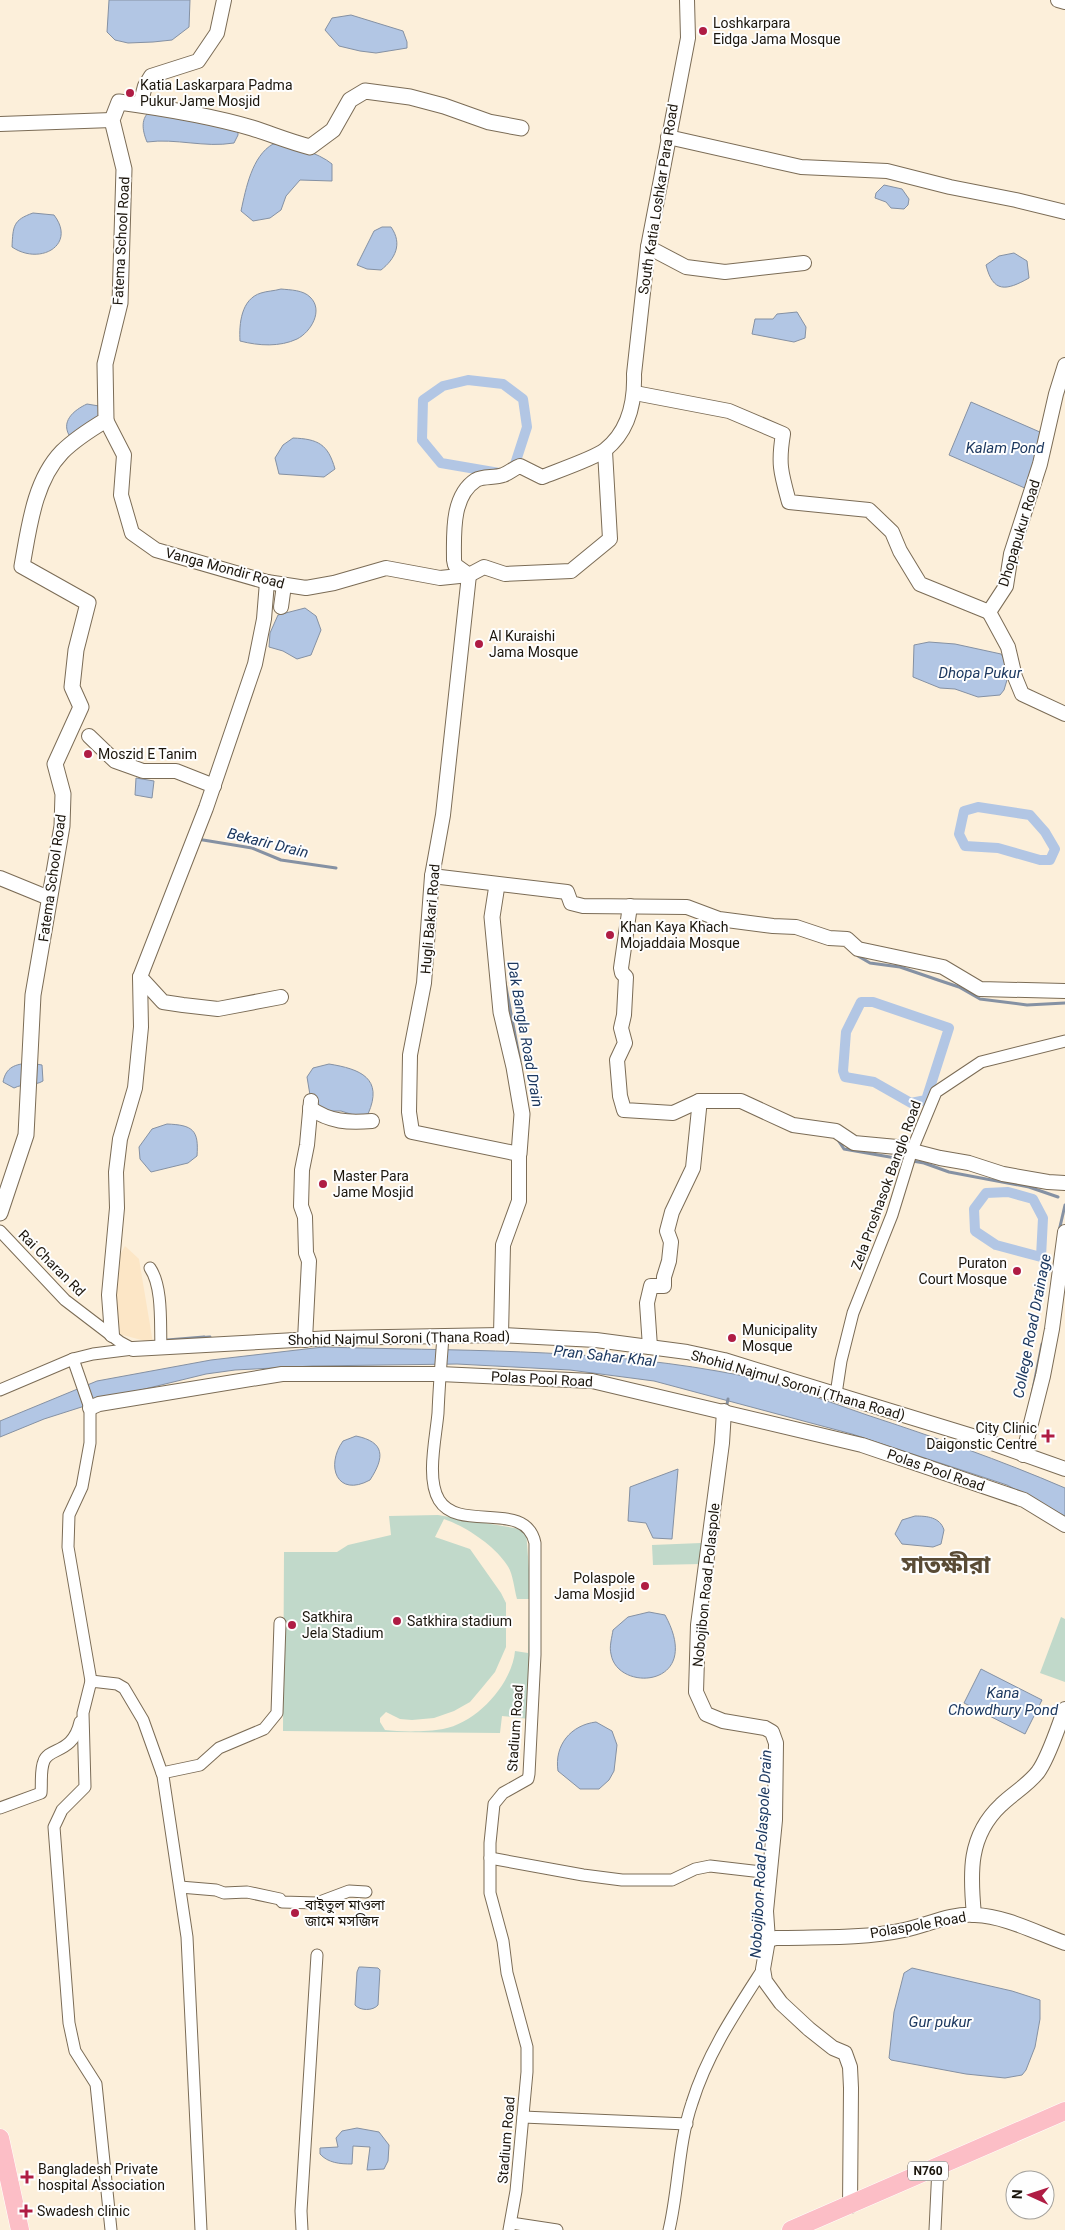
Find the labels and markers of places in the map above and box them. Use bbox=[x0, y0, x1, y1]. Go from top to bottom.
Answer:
place label: Loshkarpara Eidga Jama Mosque bbox=[713, 15, 840, 47]
marker: Loshkarpara Eidga Jama Mosque bbox=[697, 25, 709, 37]
place label: Katia Laskarpara Padma Pukur Jame Mosjid bbox=[140, 77, 293, 109]
marker: Katia Laskarpara Padma Pukur Jame Mosjid bbox=[124, 87, 136, 99]
place label: Al Kuraishi Jama Mosque bbox=[489, 628, 578, 660]
marker: Al Kuraishi Jama Mosque bbox=[473, 638, 485, 650]
place label: Moszid E Tanim bbox=[98, 746, 197, 762]
marker: Moszid E Tanim bbox=[82, 748, 94, 760]
place label: Khan Kaya Khach Mojaddaia Mosque bbox=[620, 919, 740, 951]
marker: Khan Kaya Khach Mojaddaia Mosque bbox=[604, 929, 616, 941]
place label: Master Para Jame Mosjid bbox=[333, 1168, 414, 1200]
marker: Master Para Jame Mosjid bbox=[317, 1178, 329, 1190]
place label: Puraton Court Mosque bbox=[919, 1255, 1007, 1287]
marker: Puraton Court Mosque bbox=[1011, 1265, 1023, 1277]
place label: Municipality Mosque bbox=[742, 1322, 818, 1354]
marker: Municipality Mosque bbox=[726, 1332, 738, 1344]
place label: City Clinic Daigonstic Centre bbox=[926, 1420, 1037, 1452]
marker: City Clinic Daigonstic Centre bbox=[1041, 1429, 1055, 1443]
place label: Polaspole Jama Mosjid bbox=[554, 1570, 635, 1602]
marker: Polaspole Jama Mosjid bbox=[639, 1580, 651, 1592]
place label: Satkhira Jela Stadium bbox=[302, 1609, 383, 1641]
place label: Satkhira stadium bbox=[407, 1613, 512, 1629]
marker: Satkhira stadium bbox=[391, 1615, 403, 1627]
marker: Satkhira Jela Stadium bbox=[286, 1619, 298, 1631]
place label: বাইতুল মাওলা জামে মসজিদ bbox=[304, 1897, 385, 1929]
marker: বাইতুল মাওলা জামে মসজিদ bbox=[289, 1907, 301, 1919]
place label: Bangladesh Private hospital Association bbox=[38, 2161, 165, 2193]
marker: Bangladesh Private hospital Association bbox=[20, 2170, 34, 2184]
place label: Swadesh clinic bbox=[37, 2203, 130, 2219]
marker: Swadesh clinic bbox=[19, 2204, 33, 2218]

